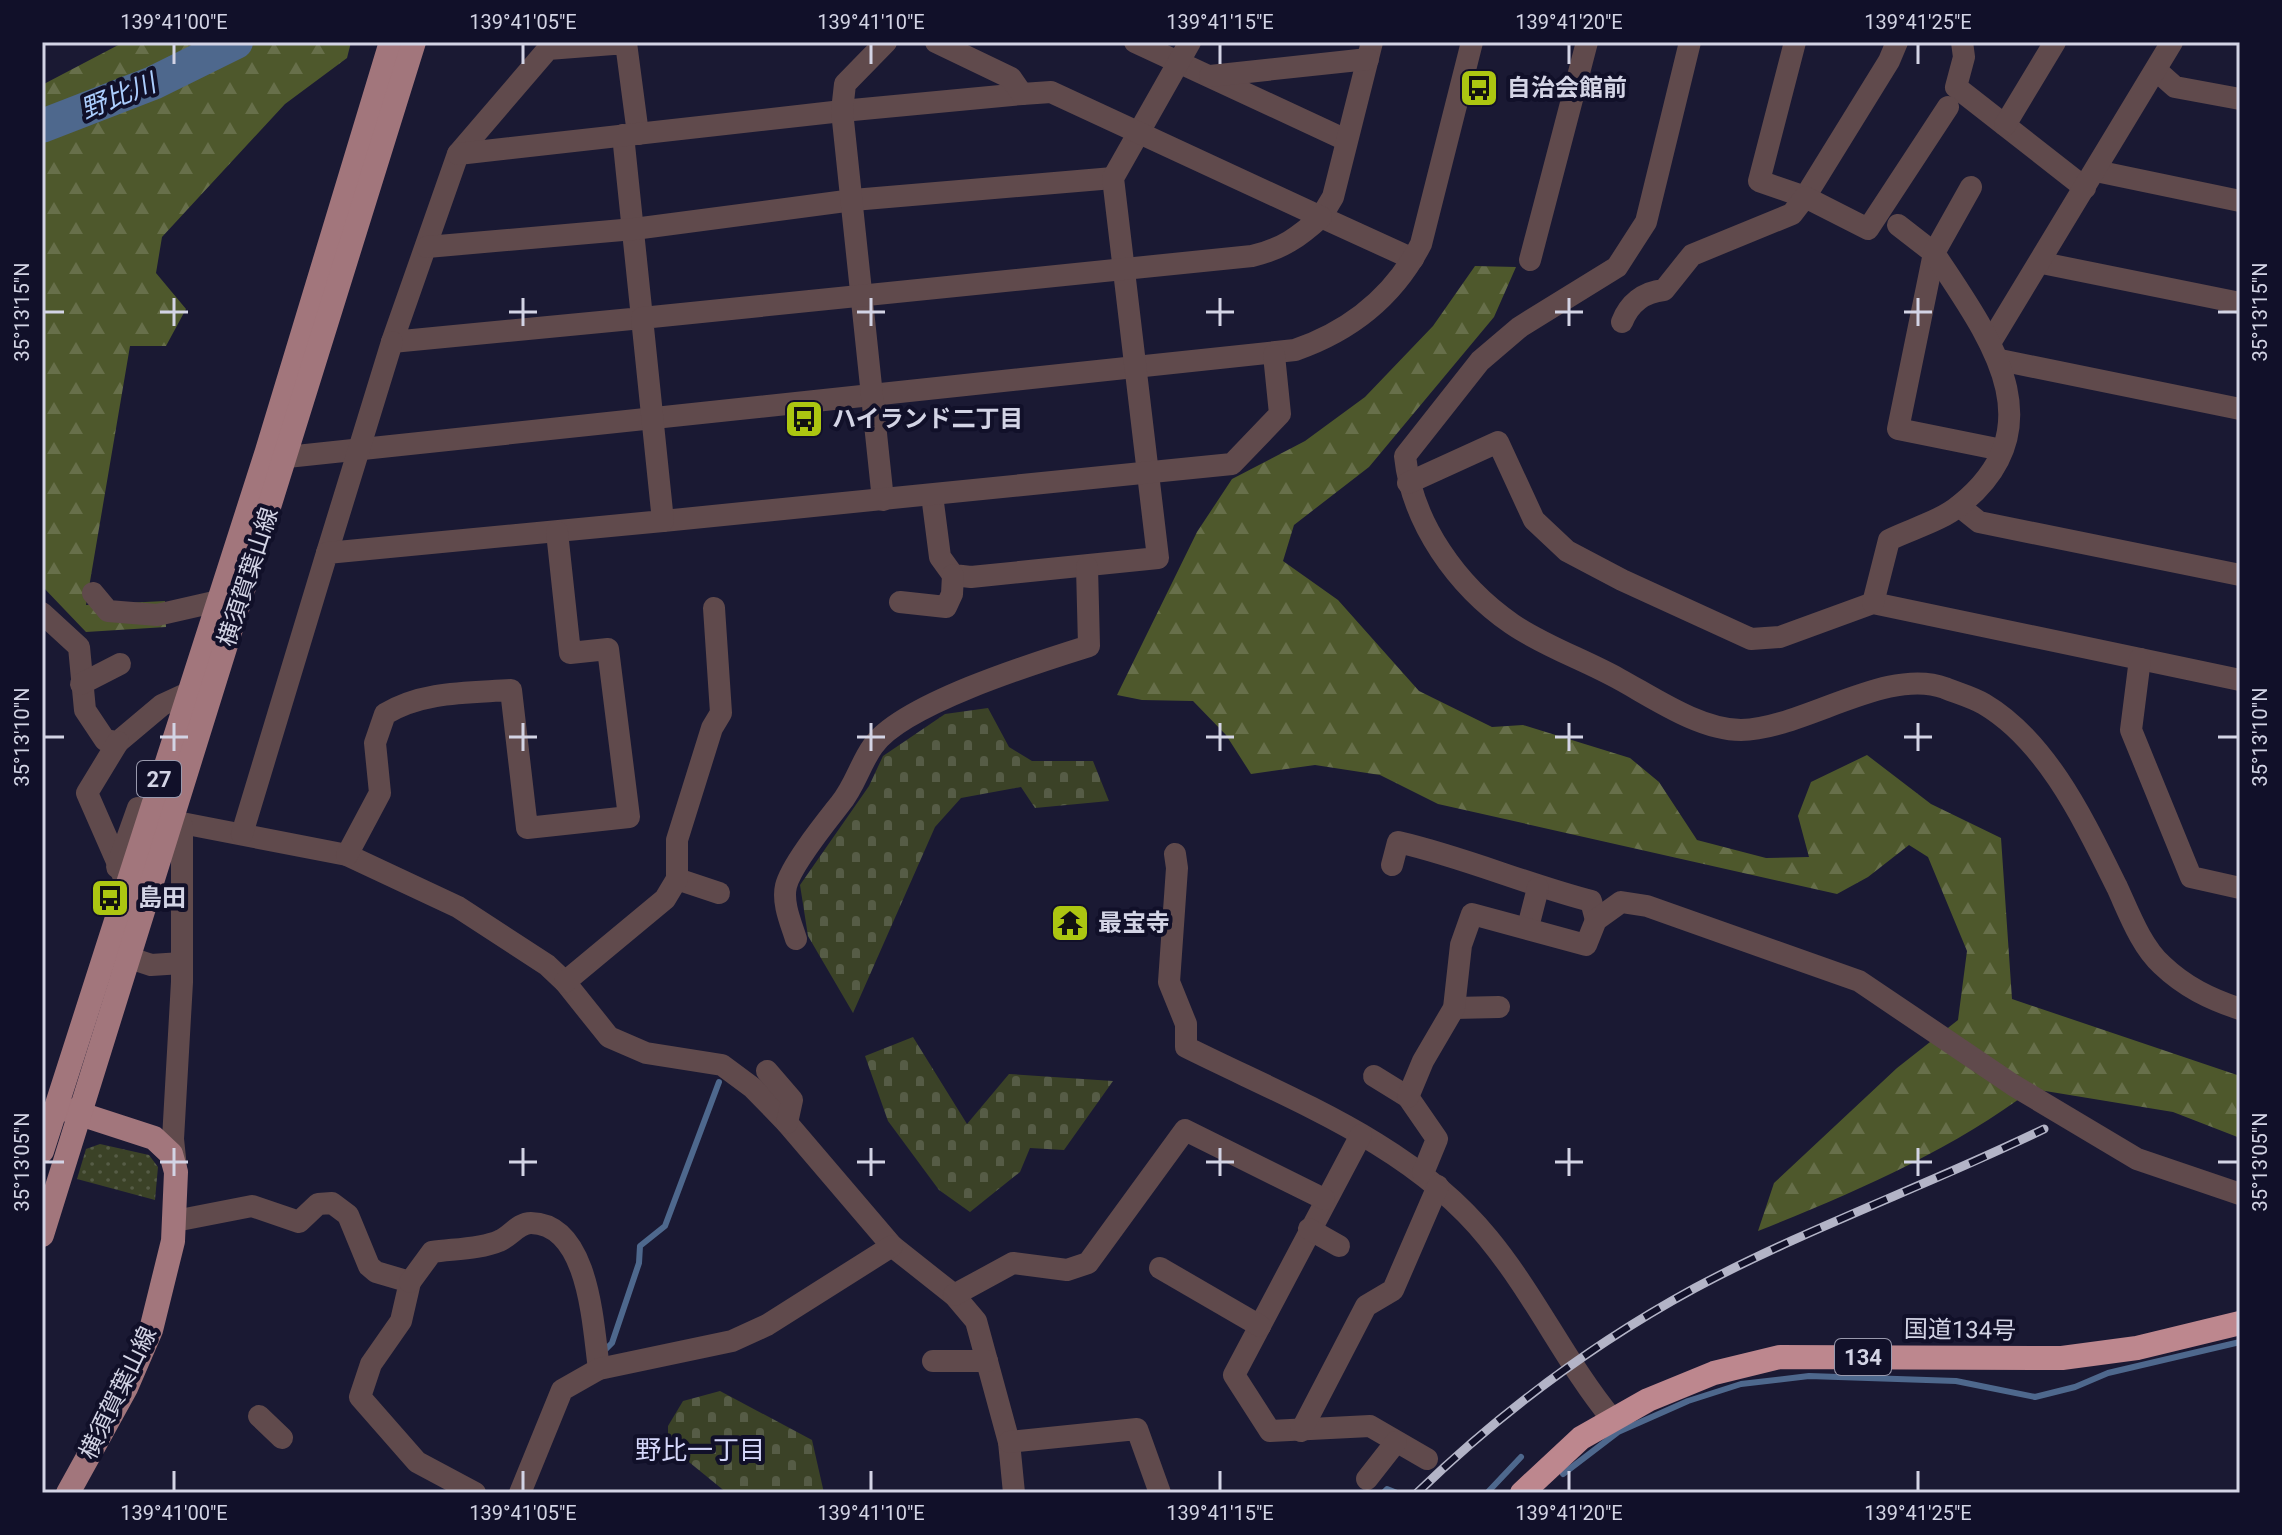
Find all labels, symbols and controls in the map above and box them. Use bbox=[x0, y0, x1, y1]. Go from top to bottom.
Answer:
text: 139°41'00"E bbox=[120, 10, 228, 34]
text: 139°41'05"E bbox=[469, 10, 577, 34]
text: 139°41'10"E bbox=[817, 10, 925, 34]
text: 139°41'15"E bbox=[1166, 10, 1274, 34]
text: 139°41'20"E bbox=[1515, 10, 1623, 34]
text: 139°41'25"E bbox=[1864, 10, 1972, 34]
water label: 野比川 bbox=[76, 66, 163, 125]
bus stop icon: 自治会館前 bbox=[1458, 67, 1500, 109]
place label: 自治会館前 bbox=[1507, 74, 1627, 102]
text: 35°13'15"N bbox=[10, 262, 34, 362]
text: 35°13'15"N bbox=[2248, 262, 2272, 362]
bus stop icon: ハイランド二丁目 bbox=[783, 398, 825, 440]
place label: ハイランド二丁目 bbox=[832, 405, 1024, 433]
street label: 横須賀葉山線 bbox=[212, 504, 284, 650]
text: 35°13'10"N bbox=[10, 687, 34, 787]
text: 35°13'10"N bbox=[2248, 687, 2272, 787]
road number: 27 bbox=[137, 761, 181, 797]
bus stop icon: 島田 bbox=[89, 877, 131, 919]
place label: 島田 bbox=[138, 884, 186, 912]
temple icon: 最宝寺 bbox=[1049, 902, 1091, 944]
place label: 最宝寺 bbox=[1098, 909, 1170, 937]
text: 35°13'05"N bbox=[10, 1112, 34, 1212]
text: 35°13'05"N bbox=[2248, 1112, 2272, 1212]
street label: 国道134号 bbox=[1904, 1315, 2016, 1345]
street label: 横須賀葉山線 bbox=[74, 1322, 162, 1464]
road number: 134 bbox=[1835, 1339, 1891, 1375]
district label: 野比一丁目 bbox=[635, 1435, 765, 1465]
text: 139°41'00"E bbox=[120, 1501, 228, 1525]
text: 139°41'05"E bbox=[469, 1501, 577, 1525]
text: 139°41'10"E bbox=[817, 1501, 925, 1525]
text: 139°41'15"E bbox=[1166, 1501, 1274, 1525]
text: 139°41'20"E bbox=[1515, 1501, 1623, 1525]
text: 139°41'25"E bbox=[1864, 1501, 1972, 1525]

